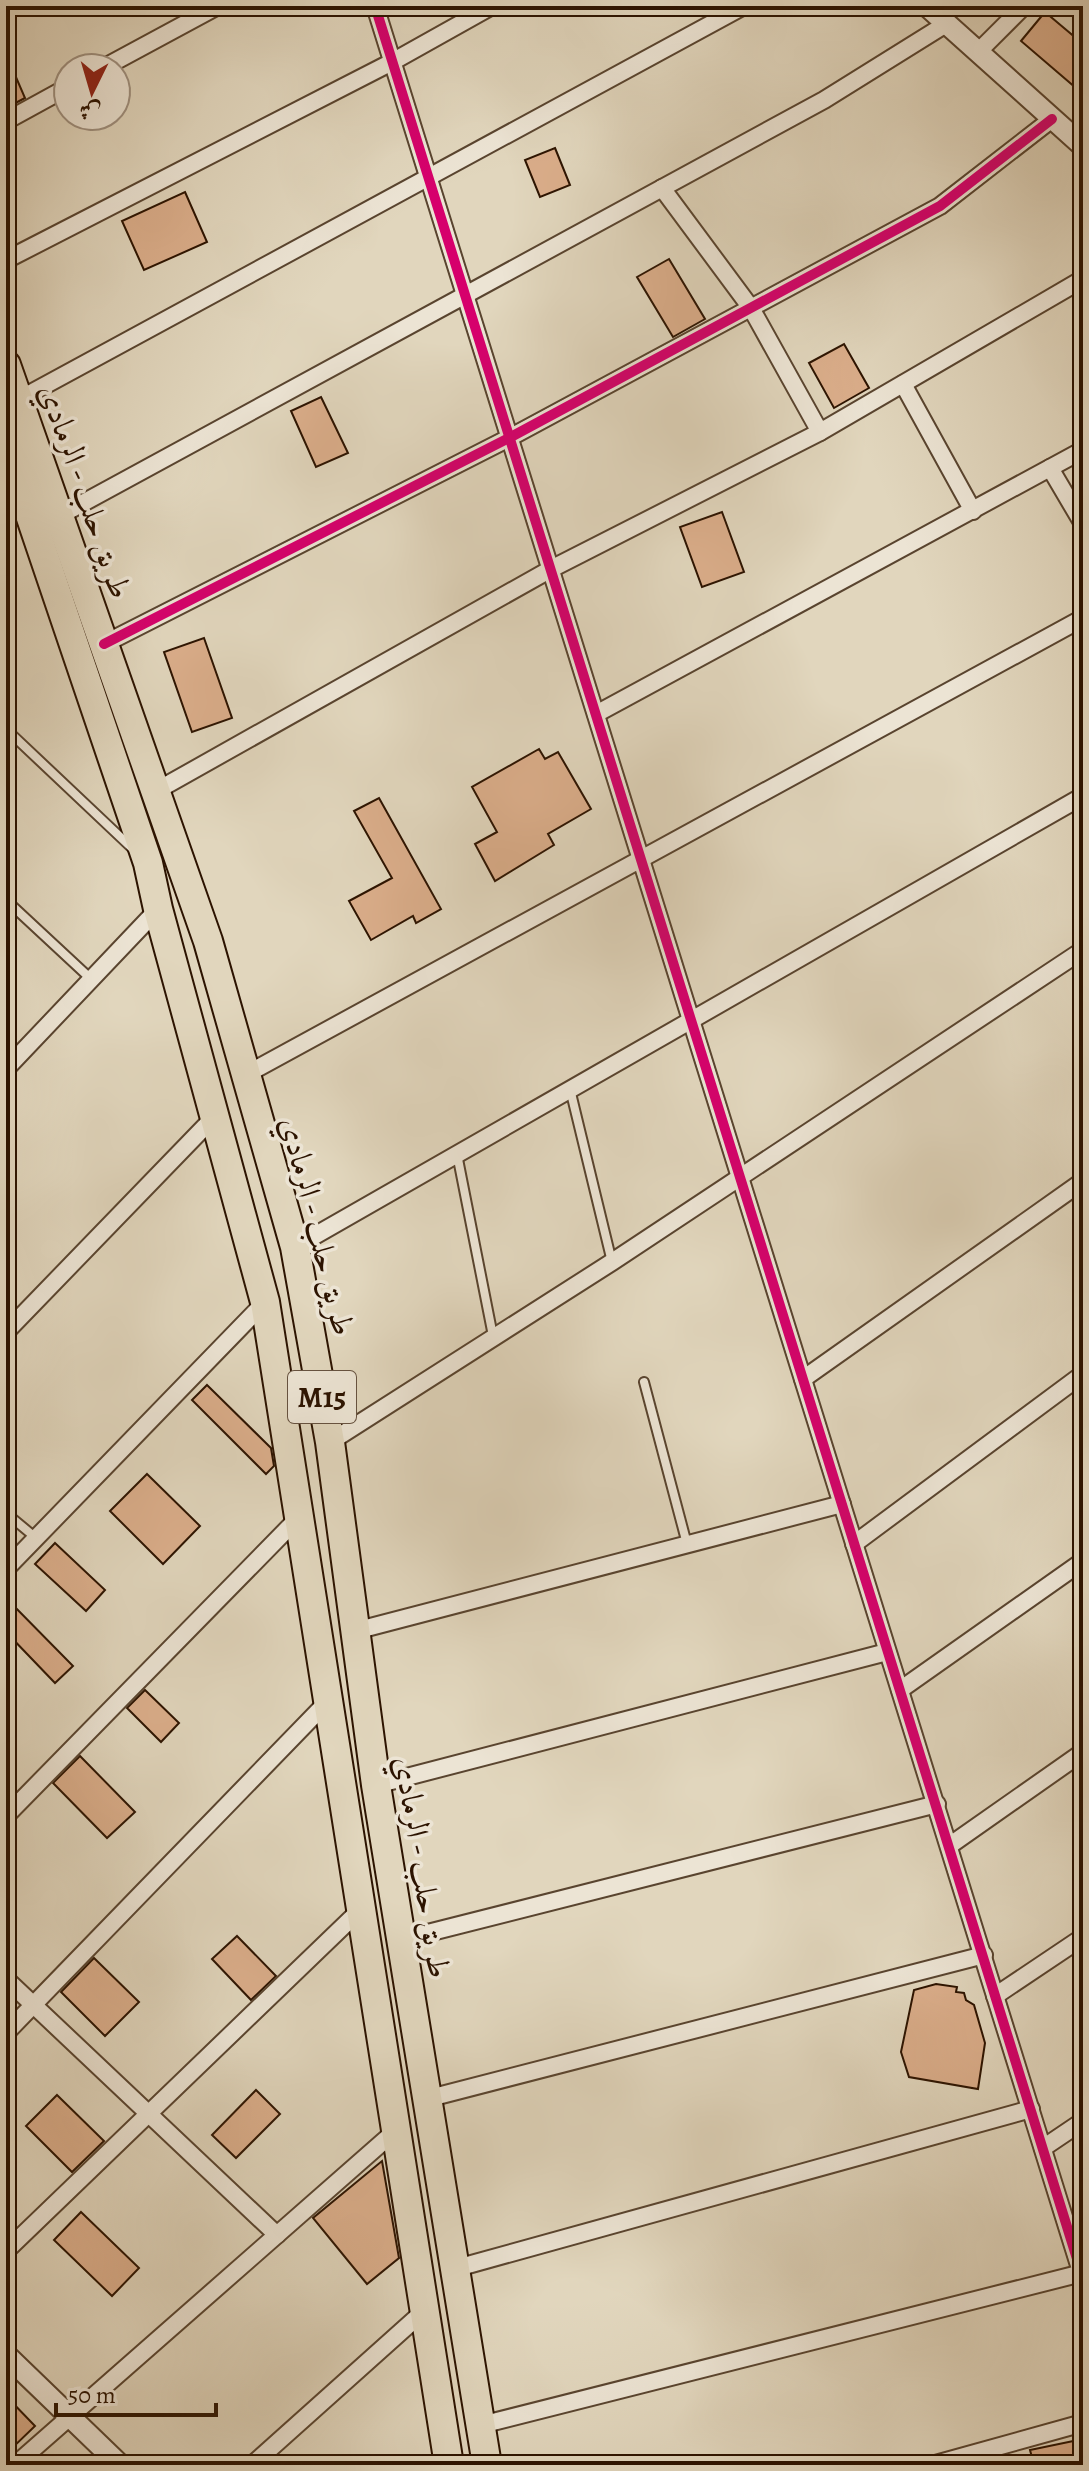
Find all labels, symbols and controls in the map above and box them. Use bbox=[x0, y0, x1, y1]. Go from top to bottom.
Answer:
north arrow bbox=[52, 52, 132, 132]
text: ش bbox=[78, 95, 103, 127]
street label: طريق حلب - الرمادي bbox=[26, 378, 143, 605]
street label: طريق حلب - الرمادي bbox=[267, 1112, 366, 1341]
road number: M15 bbox=[288, 1371, 356, 1423]
street label: طريق حلب - الرمادي bbox=[381, 1753, 462, 1982]
scale bar bbox=[56, 2367, 216, 2417]
text: 50 m bbox=[68, 2379, 116, 2411]

